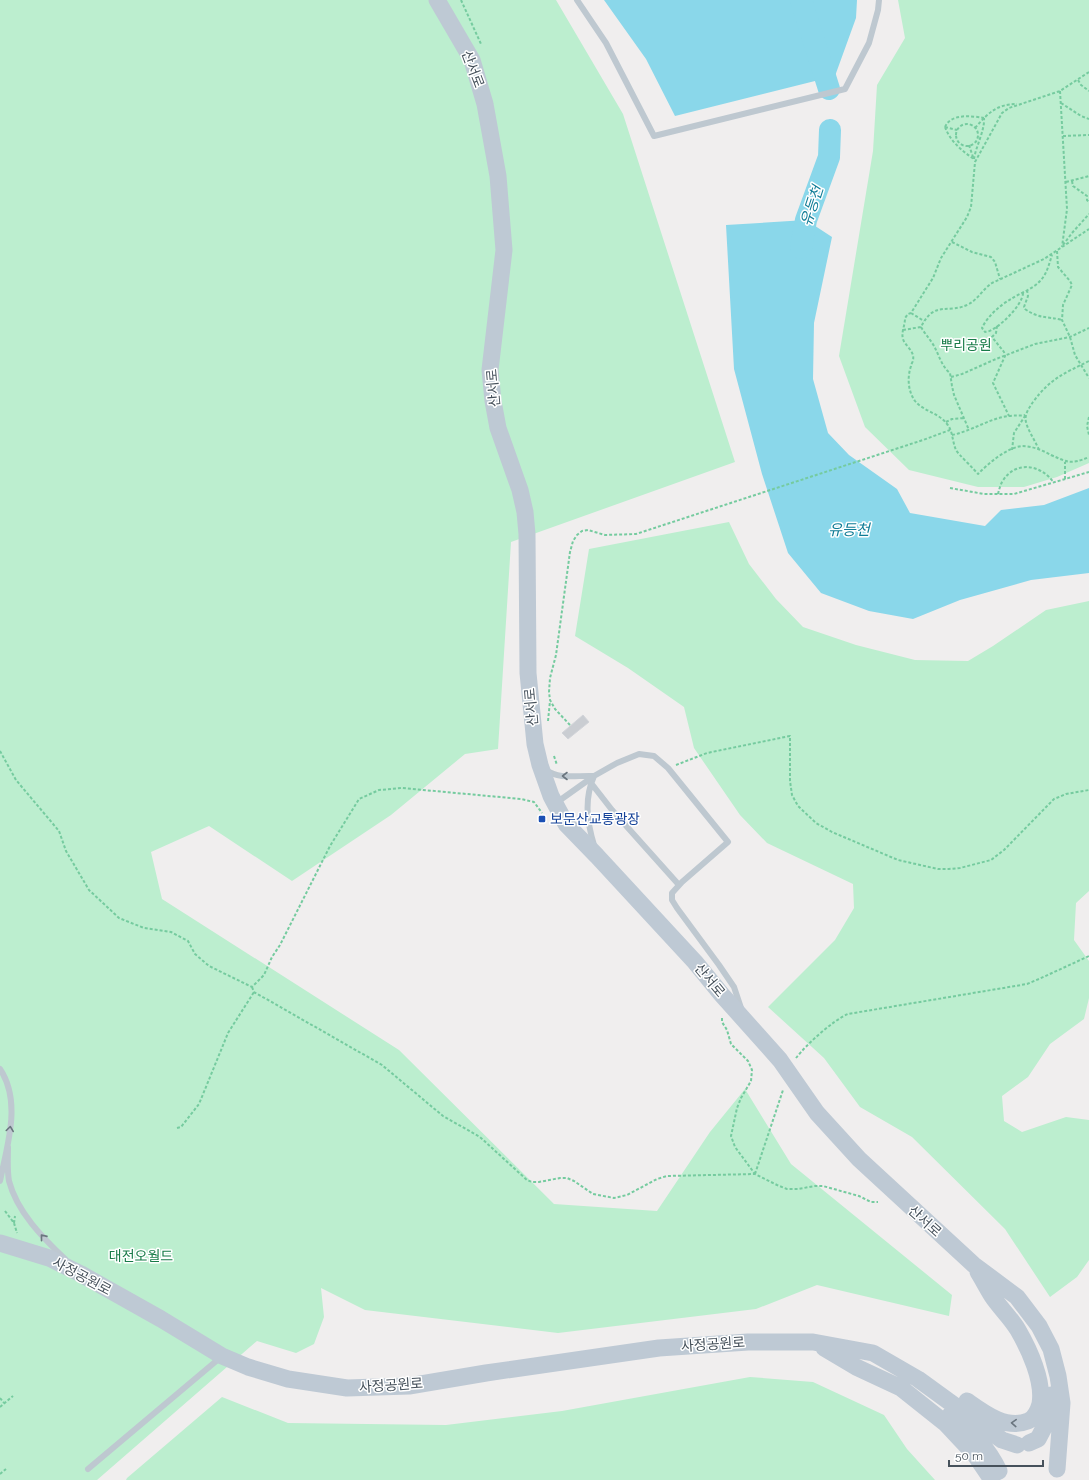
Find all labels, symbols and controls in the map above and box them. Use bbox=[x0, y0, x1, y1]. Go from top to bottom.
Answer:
street label: 산서로 bbox=[459, 48, 487, 90]
water label: 유등천 bbox=[797, 181, 828, 228]
park label: 뿌리공원 bbox=[940, 337, 992, 353]
street label: 산서로 bbox=[483, 368, 503, 408]
water label: 유등천 bbox=[828, 521, 872, 539]
street label: 산서로 bbox=[521, 687, 541, 727]
one-way arrow bbox=[562, 772, 568, 780]
place label: 보문산교통광장 bbox=[550, 811, 640, 827]
marker: 보문산교통광장 bbox=[537, 814, 547, 824]
street label: 산서로 bbox=[691, 960, 729, 1000]
one-way arrow bbox=[5, 1126, 14, 1132]
street label: 산서로 bbox=[905, 1202, 945, 1240]
one-way arrow bbox=[40, 1234, 47, 1241]
park label: 대전오월드 bbox=[109, 1248, 173, 1264]
street label: 사정공원로 bbox=[50, 1254, 114, 1298]
street label: 사정공원로 bbox=[680, 1334, 746, 1354]
street label: 사정공원로 bbox=[358, 1375, 424, 1395]
one-way arrow bbox=[1011, 1418, 1017, 1427]
scale bar bbox=[949, 1442, 1043, 1468]
text: 50 m bbox=[955, 1449, 983, 1463]

